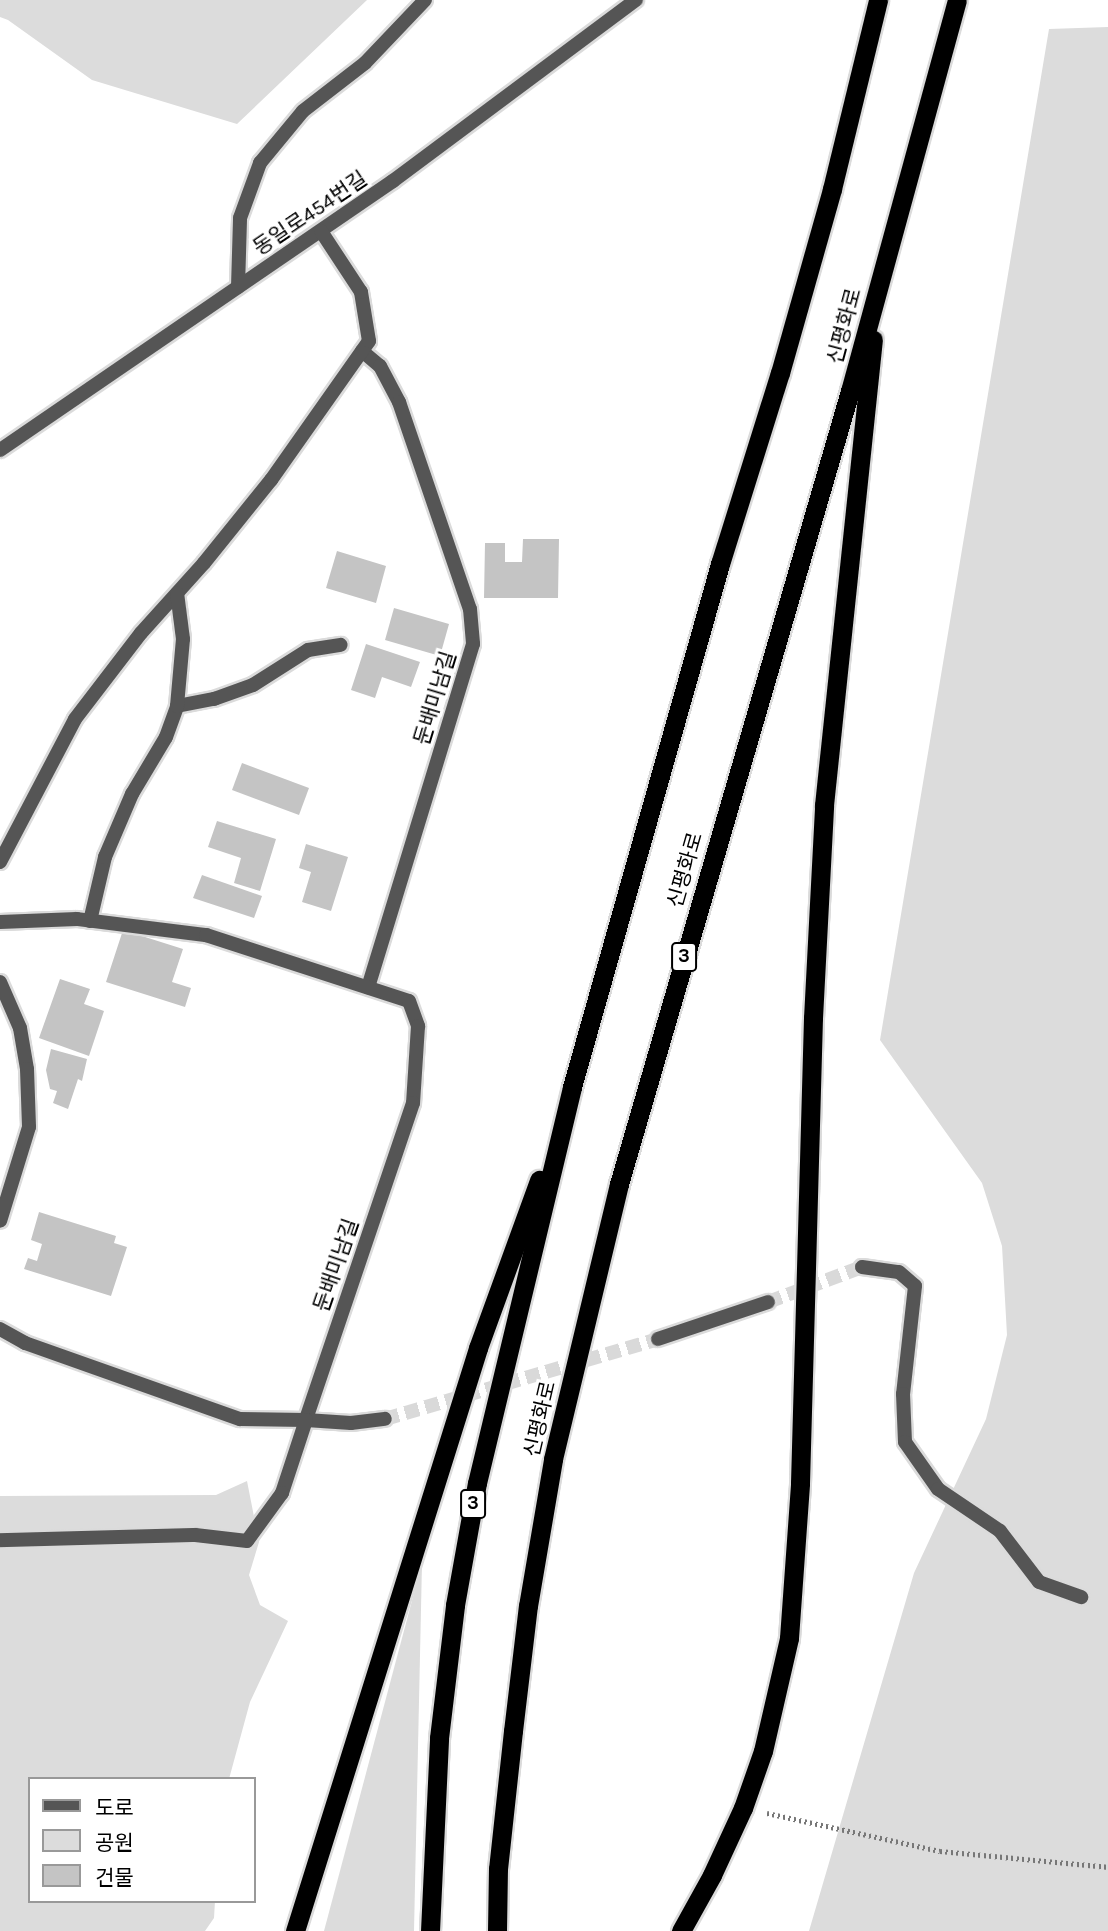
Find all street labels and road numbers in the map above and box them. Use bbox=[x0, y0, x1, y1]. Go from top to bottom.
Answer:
street label: 동일로454번길 bbox=[248, 166, 372, 260]
street label: 신평화로 bbox=[822, 285, 866, 367]
street label: 둔배미남길 bbox=[409, 648, 461, 748]
street label: 신평화로 bbox=[662, 829, 708, 911]
road number: 3 bbox=[670, 942, 698, 973]
street label: 둔배미남길 bbox=[308, 1215, 364, 1315]
street label: 신평화로 bbox=[519, 1379, 561, 1459]
road number: 3 bbox=[459, 1488, 487, 1520]

